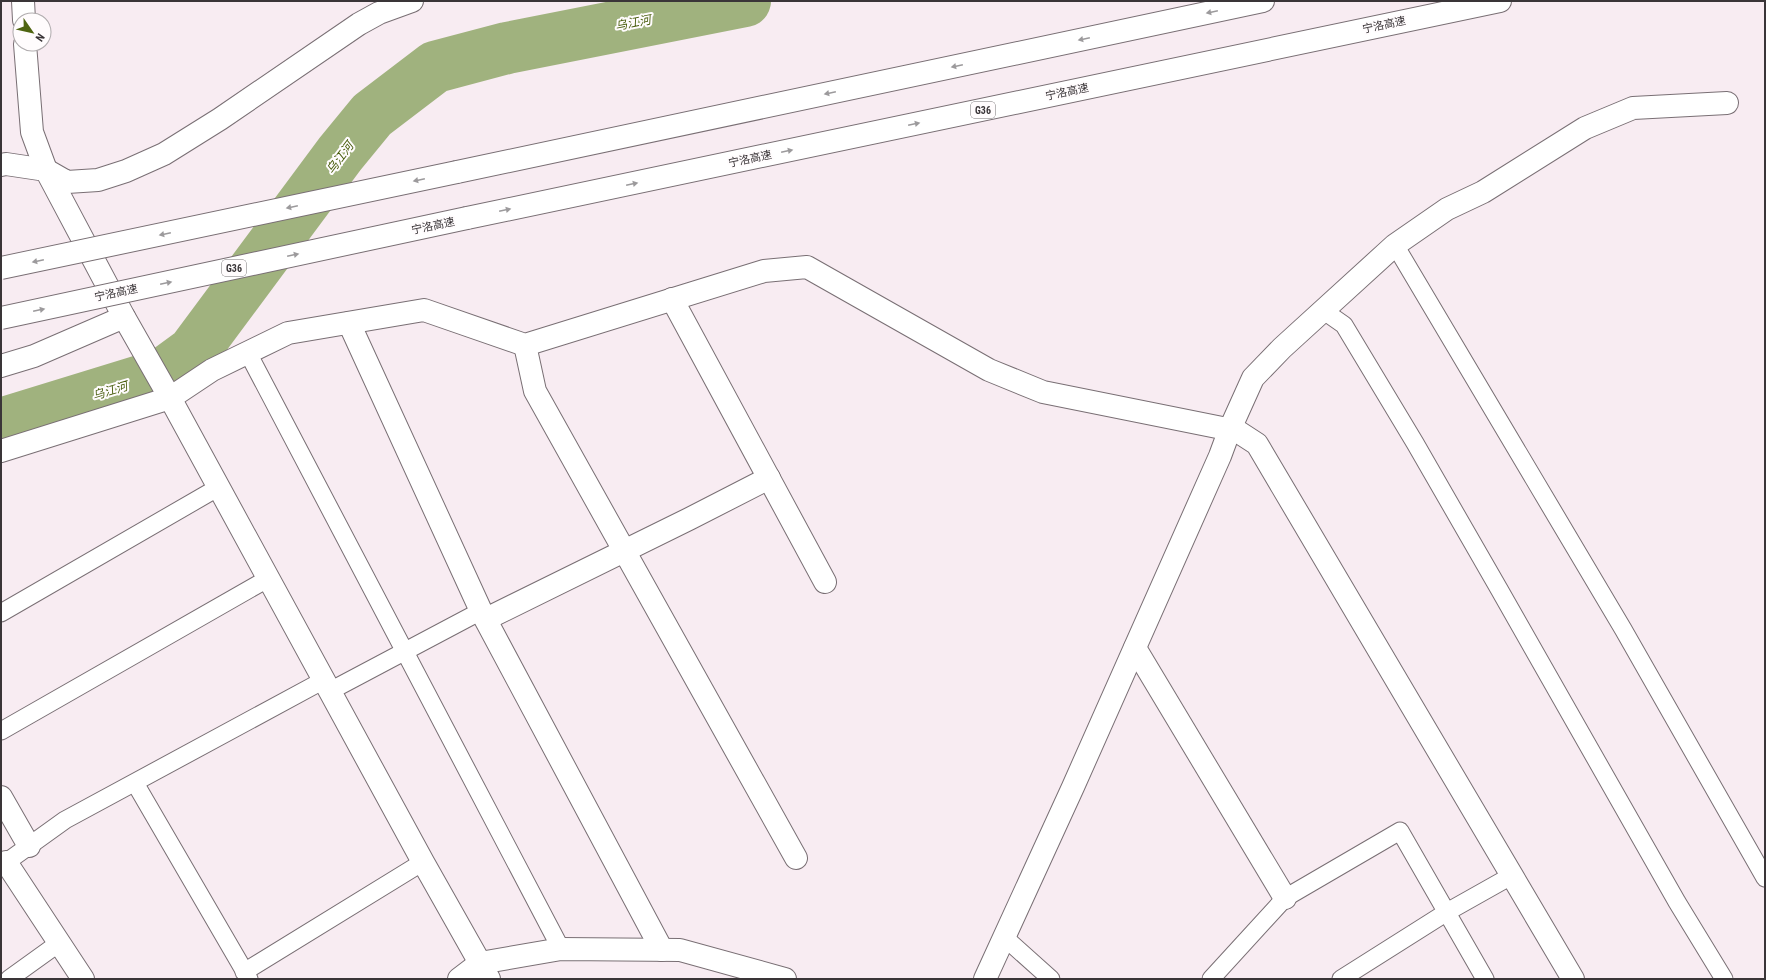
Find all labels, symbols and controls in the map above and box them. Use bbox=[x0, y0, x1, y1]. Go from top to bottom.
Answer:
one-way arrow bbox=[1205, 9, 1218, 15]
north arrow bbox=[12, 12, 52, 52]
water label: 乌江河 bbox=[614, 12, 654, 33]
street label: 宁洛高速 bbox=[1361, 14, 1407, 36]
text: N bbox=[32, 31, 47, 44]
one-way arrow bbox=[1078, 36, 1091, 42]
one-way arrow bbox=[951, 63, 963, 69]
street label: 宁洛高速 bbox=[1044, 81, 1090, 103]
one-way arrow bbox=[824, 90, 836, 96]
road number: G36 bbox=[971, 102, 995, 118]
one-way arrow bbox=[908, 121, 920, 127]
water label: 乌江河 bbox=[324, 138, 358, 177]
street label: 宁洛高速 bbox=[727, 148, 773, 170]
one-way arrow bbox=[781, 148, 793, 154]
one-way arrow bbox=[413, 177, 425, 183]
one-way arrow bbox=[626, 180, 638, 186]
one-way arrow bbox=[286, 204, 298, 210]
one-way arrow bbox=[499, 207, 511, 213]
street label: 宁洛高速 bbox=[410, 215, 456, 237]
one-way arrow bbox=[159, 231, 171, 237]
one-way arrow bbox=[287, 252, 300, 258]
one-way arrow bbox=[31, 258, 44, 264]
road number: G36 bbox=[222, 260, 246, 276]
one-way arrow bbox=[160, 279, 172, 285]
street label: 宁洛高速 bbox=[93, 282, 139, 304]
one-way arrow bbox=[33, 306, 45, 312]
water label: 乌江河 bbox=[91, 378, 131, 403]

